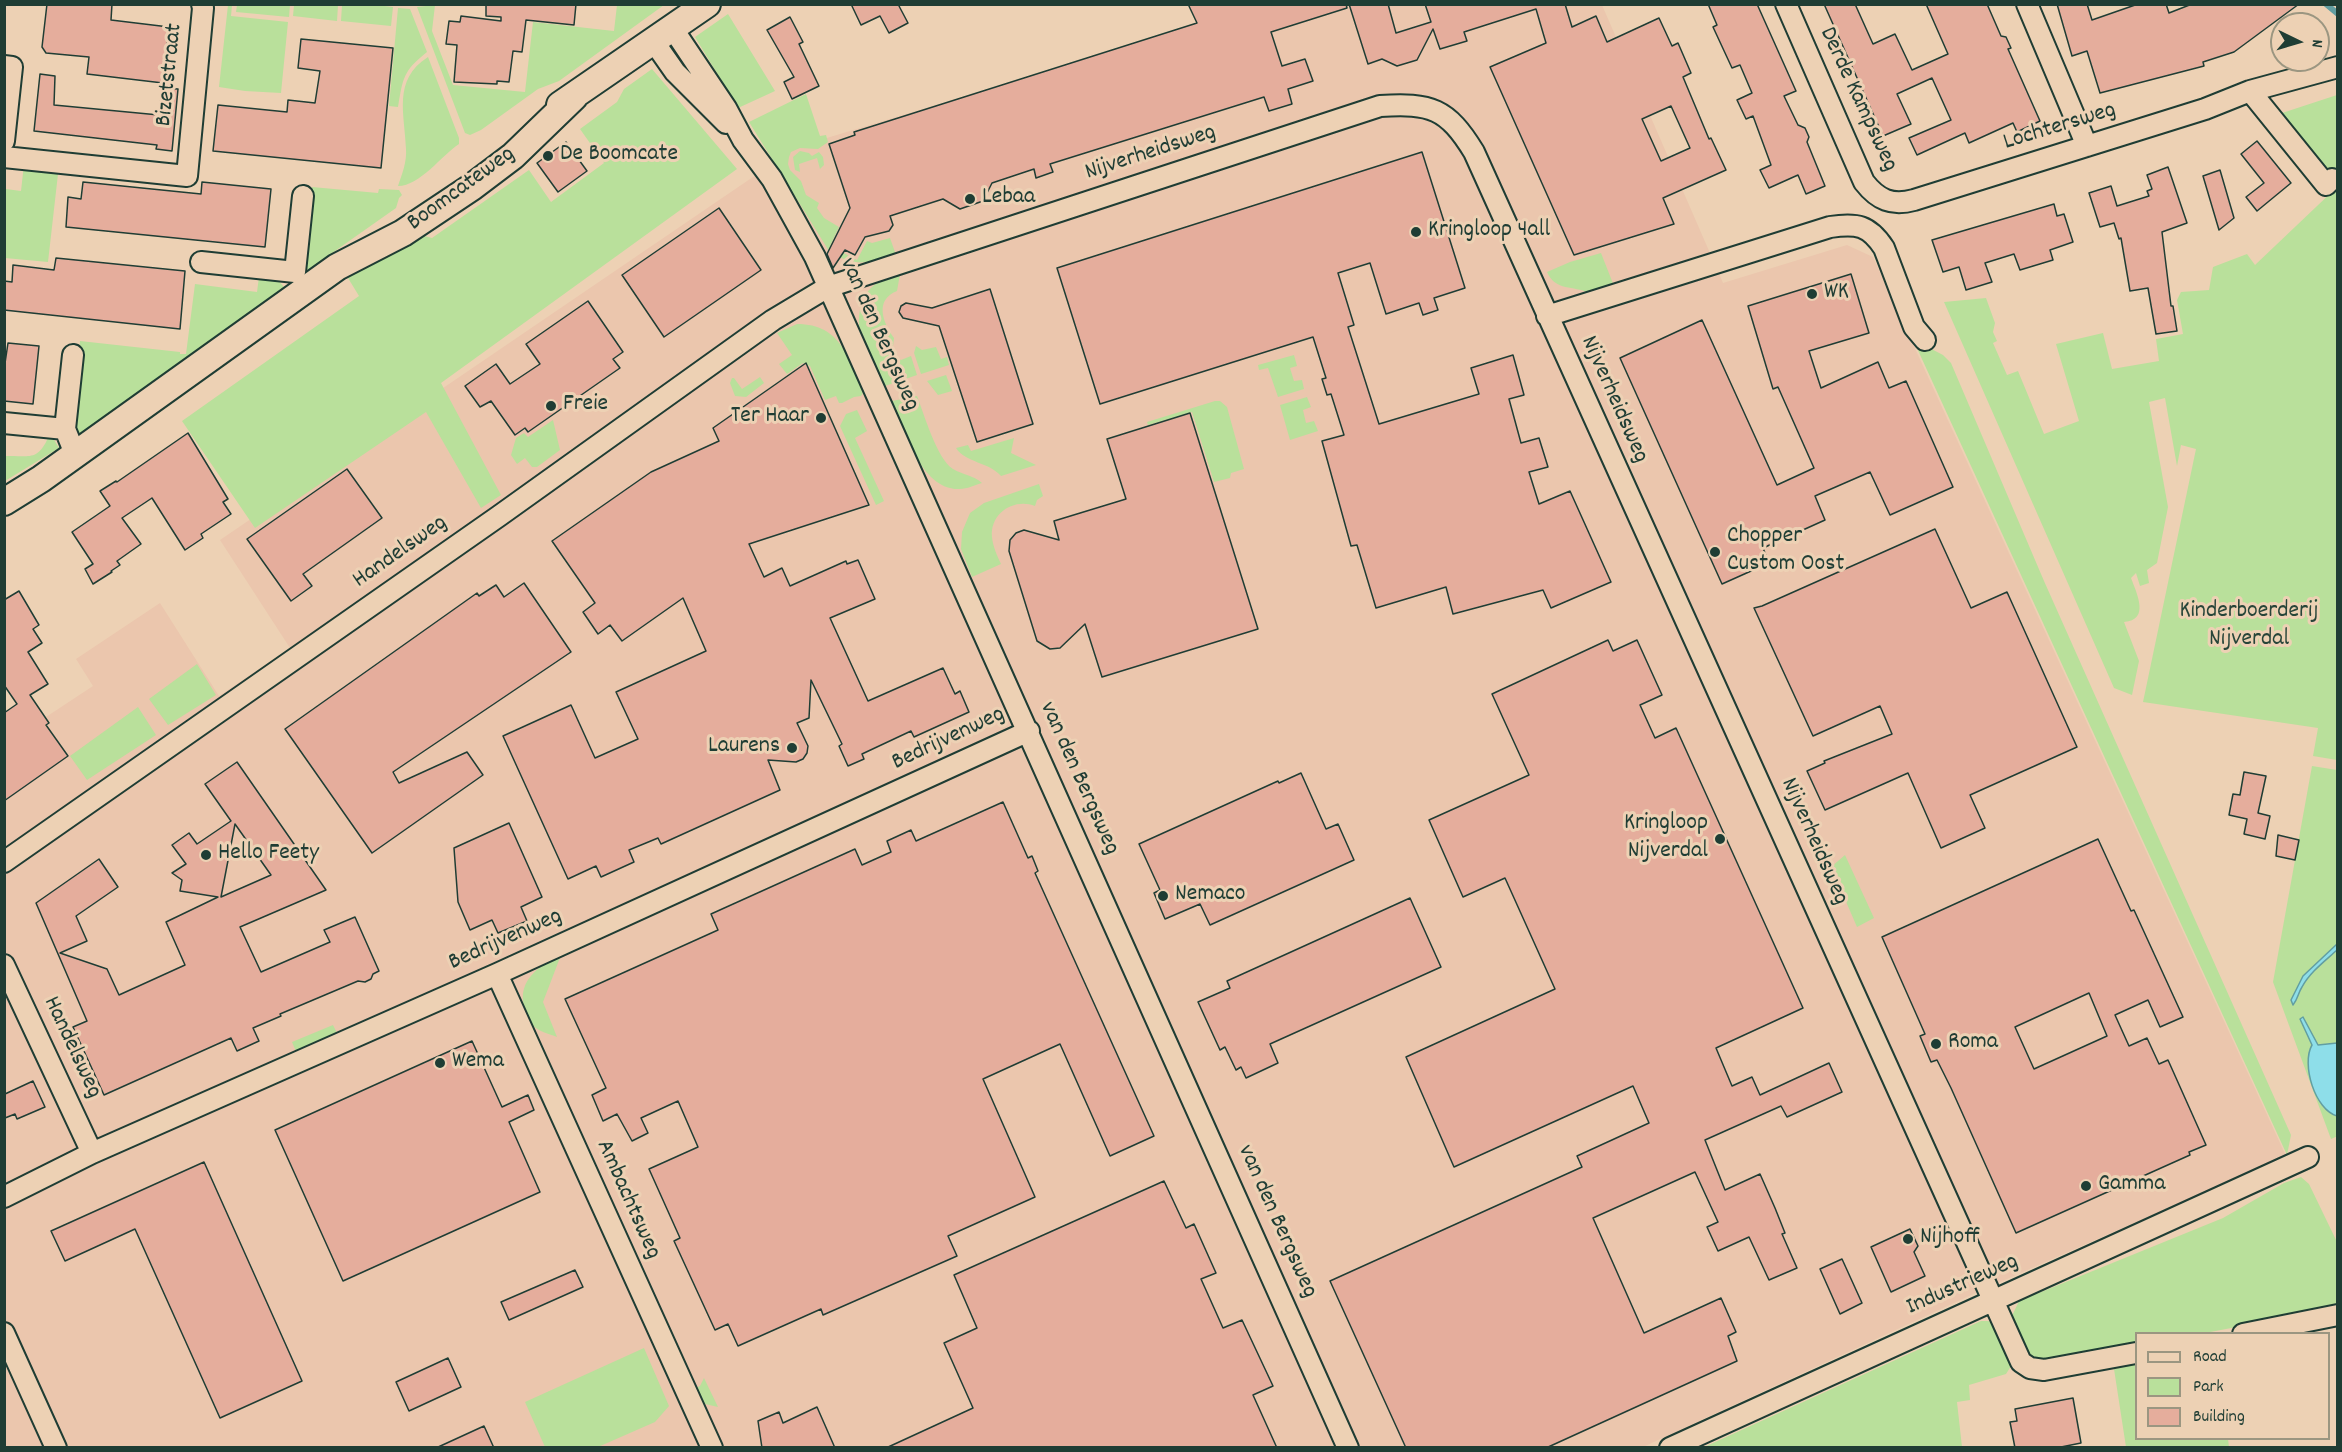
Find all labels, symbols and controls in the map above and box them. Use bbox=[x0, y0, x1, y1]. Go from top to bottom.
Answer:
north arrow bbox=[2270, 12, 2330, 72]
street label: Bizetstraat bbox=[151, 22, 191, 128]
street label: Derde Kampsweg bbox=[1811, 23, 1903, 177]
text: N bbox=[2305, 38, 2328, 48]
street label: Lochtersweg bbox=[2000, 97, 2120, 159]
street label: Nijverheidsweg bbox=[1082, 119, 1220, 189]
street label: Boomcateweg bbox=[403, 141, 521, 239]
place label: De Boomcate bbox=[560, 142, 678, 170]
marker: De Boomcate bbox=[541, 149, 555, 163]
place label: Lebaa bbox=[982, 185, 1035, 213]
marker: Lebaa bbox=[963, 192, 977, 206]
place label: Kringloop 4all bbox=[1428, 218, 1550, 246]
marker: Kringloop 4all bbox=[1409, 225, 1423, 239]
street label: van den Bergsweg bbox=[831, 254, 925, 416]
place label: WK bbox=[1824, 280, 1849, 308]
marker: WK bbox=[1805, 287, 1819, 301]
street label: Nijverheidsweg bbox=[1572, 332, 1654, 468]
place label: Freie bbox=[563, 392, 608, 420]
marker: Freie bbox=[544, 399, 558, 413]
place label: Ter Haar bbox=[731, 404, 809, 432]
marker: Ter Haar bbox=[814, 411, 828, 425]
street label: Handelsweg bbox=[348, 510, 454, 596]
place label: Chopper Custom Oost bbox=[1727, 524, 1844, 580]
marker: Chopper Custom Oost bbox=[1708, 545, 1722, 559]
park label: Kinderboerderij Nijverdal bbox=[2179, 599, 2319, 655]
street label: van den Bergsweg bbox=[1031, 698, 1125, 860]
street label: Bedrijvenweg bbox=[888, 701, 1010, 779]
place label: Laurens bbox=[708, 734, 780, 762]
marker: Laurens bbox=[785, 741, 799, 755]
street label: Nijverheidsweg bbox=[1772, 774, 1854, 910]
place label: Kringloop Nijverdal bbox=[1624, 811, 1708, 867]
marker: Kringloop Nijverdal bbox=[1713, 832, 1727, 846]
place label: Hello Feety bbox=[218, 841, 319, 869]
marker: Hello Feety bbox=[199, 848, 213, 862]
place label: Nemaco bbox=[1175, 882, 1245, 910]
marker: Nemaco bbox=[1156, 889, 1170, 903]
street label: Bedrijvenweg bbox=[445, 903, 567, 979]
street label: Handelsweg bbox=[35, 993, 107, 1103]
place label: Roma bbox=[1948, 1030, 1998, 1058]
marker: Roma bbox=[1929, 1037, 1943, 1051]
place label: Wema bbox=[452, 1049, 504, 1077]
marker: Wema bbox=[433, 1056, 447, 1070]
street label: Ambachtsweg bbox=[588, 1136, 666, 1264]
street label: van den Bergsweg bbox=[1229, 1141, 1323, 1303]
place label: Gamma bbox=[2098, 1172, 2166, 1200]
marker: Gamma bbox=[2079, 1179, 2093, 1193]
place label: Nijhoff bbox=[1920, 1225, 1980, 1253]
marker: Nijhoff bbox=[1901, 1232, 1915, 1246]
street label: Industrieweg bbox=[1903, 1249, 2023, 1323]
legend bbox=[2135, 1332, 2330, 1440]
text: Road bbox=[2193, 1345, 2227, 1370]
text: Park bbox=[2193, 1375, 2224, 1400]
text: Building bbox=[2193, 1405, 2245, 1430]

